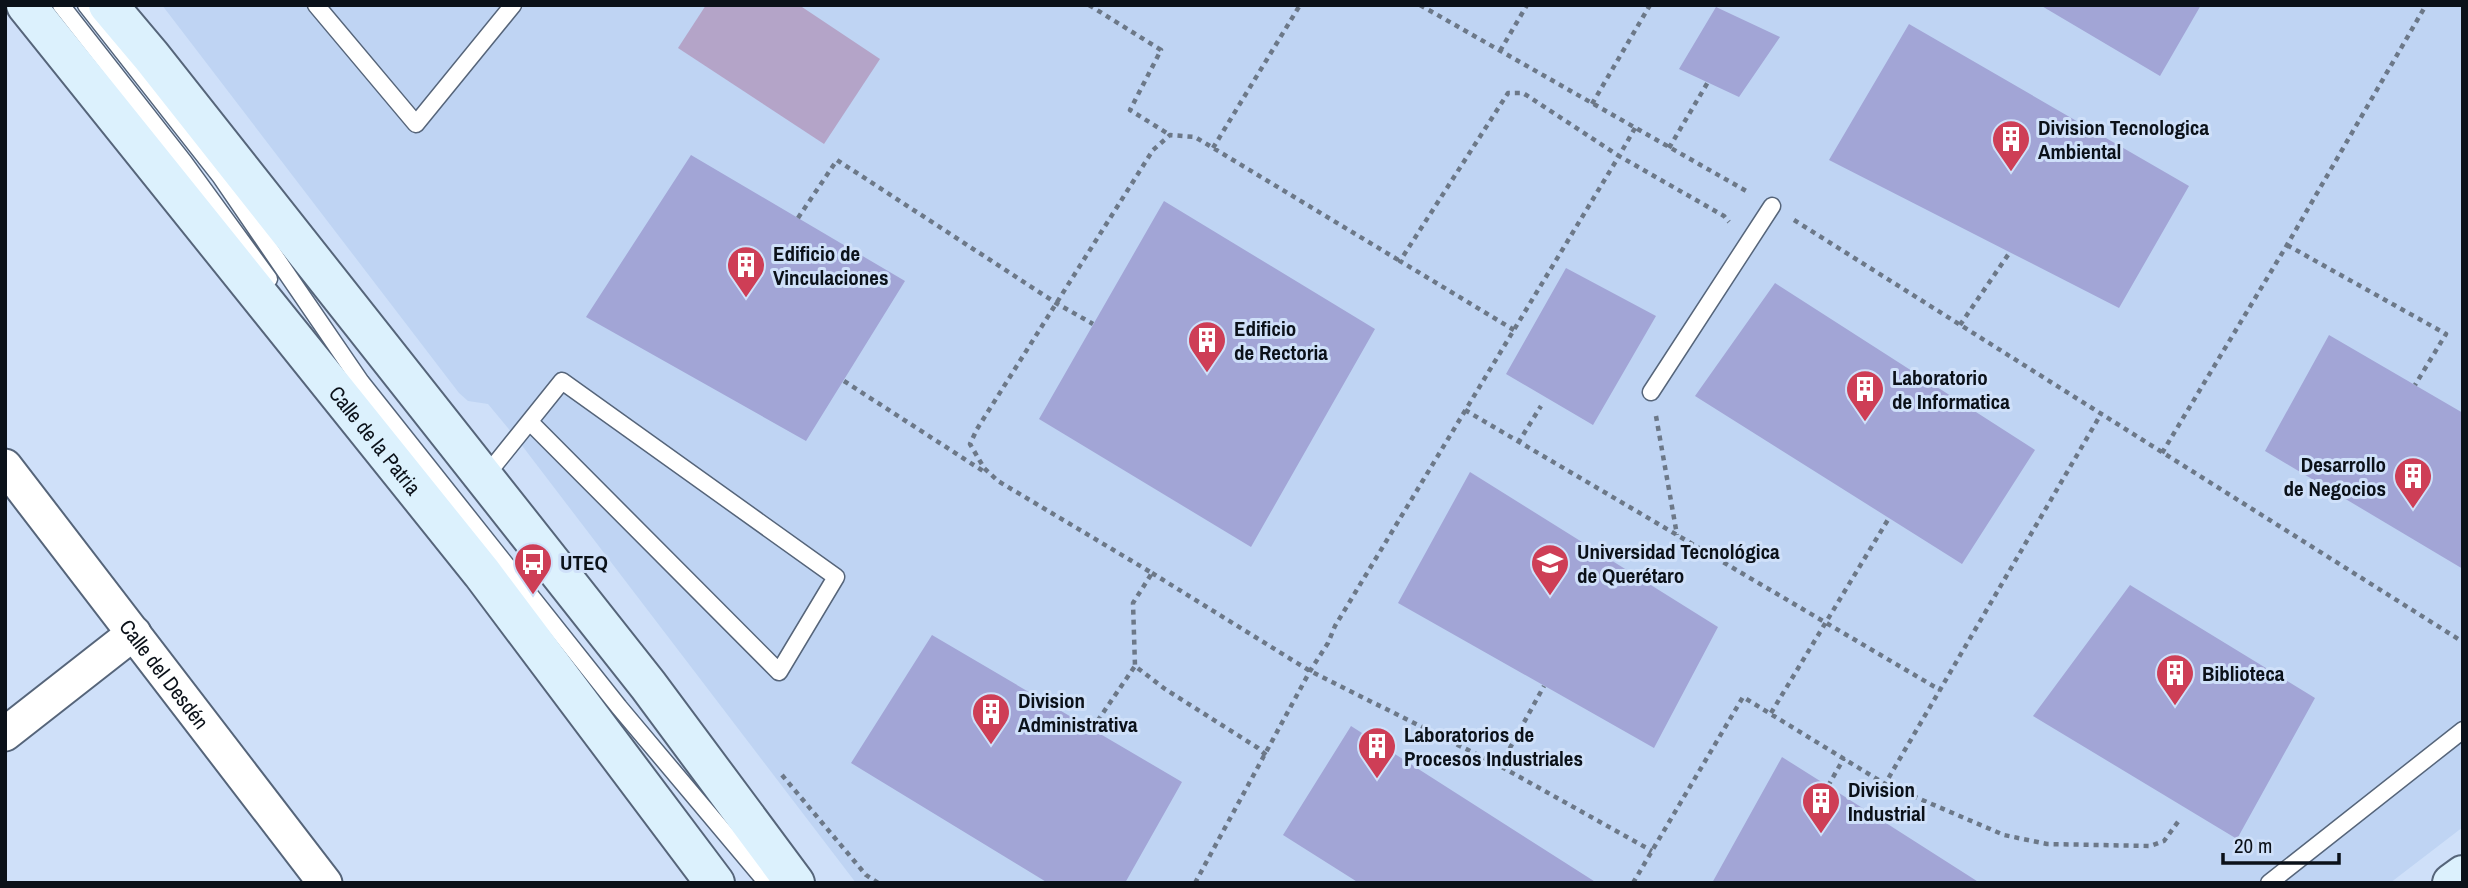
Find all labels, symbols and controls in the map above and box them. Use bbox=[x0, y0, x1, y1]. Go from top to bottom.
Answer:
place label: Division Tecnologica Ambiental bbox=[2038, 113, 2209, 166]
building icon: Division Tecnologica Ambiental bbox=[1990, 118, 2032, 173]
place label: Edificio de Vinculaciones bbox=[773, 239, 889, 292]
building icon: Edificio de Vinculaciones bbox=[725, 244, 767, 299]
place label: Edificio de Rectoria bbox=[1234, 314, 1328, 367]
building icon: Edificio de Rectoria bbox=[1186, 319, 1228, 374]
place label: Laboratorio de Informatica bbox=[1892, 363, 2010, 416]
building icon: Laboratorio de Informatica bbox=[1844, 368, 1886, 423]
street label: Calle de la Patria bbox=[323, 380, 428, 501]
place label: Desarrollo de Negocios bbox=[2284, 450, 2386, 503]
building icon: Desarrollo de Negocios bbox=[2392, 455, 2434, 510]
place label: Universidad Tecnológica de Querétaro bbox=[1577, 537, 1780, 590]
bus stop icon: UTEQ bbox=[512, 541, 554, 596]
school or university icon: Universidad Tecnológica de Querétaro bbox=[1529, 542, 1571, 597]
place label: UTEQ bbox=[560, 548, 608, 577]
street label: Calle del Desdén bbox=[113, 613, 216, 735]
building icon: Biblioteca bbox=[2154, 652, 2196, 707]
place label: Biblioteca bbox=[2202, 659, 2285, 688]
place label: Division Administrativa bbox=[1018, 686, 1138, 739]
building icon: Division Administrativa bbox=[970, 691, 1012, 746]
place label: Laboratorios de Procesos Industriales bbox=[1404, 720, 1583, 773]
building icon: Laboratorios de Procesos Industriales bbox=[1356, 725, 1398, 780]
place label: Division Industrial bbox=[1848, 775, 1926, 828]
building icon: Division Industrial bbox=[1800, 780, 1842, 835]
scale bar bbox=[2223, 822, 2338, 866]
text: 20 m bbox=[2234, 831, 2272, 860]

